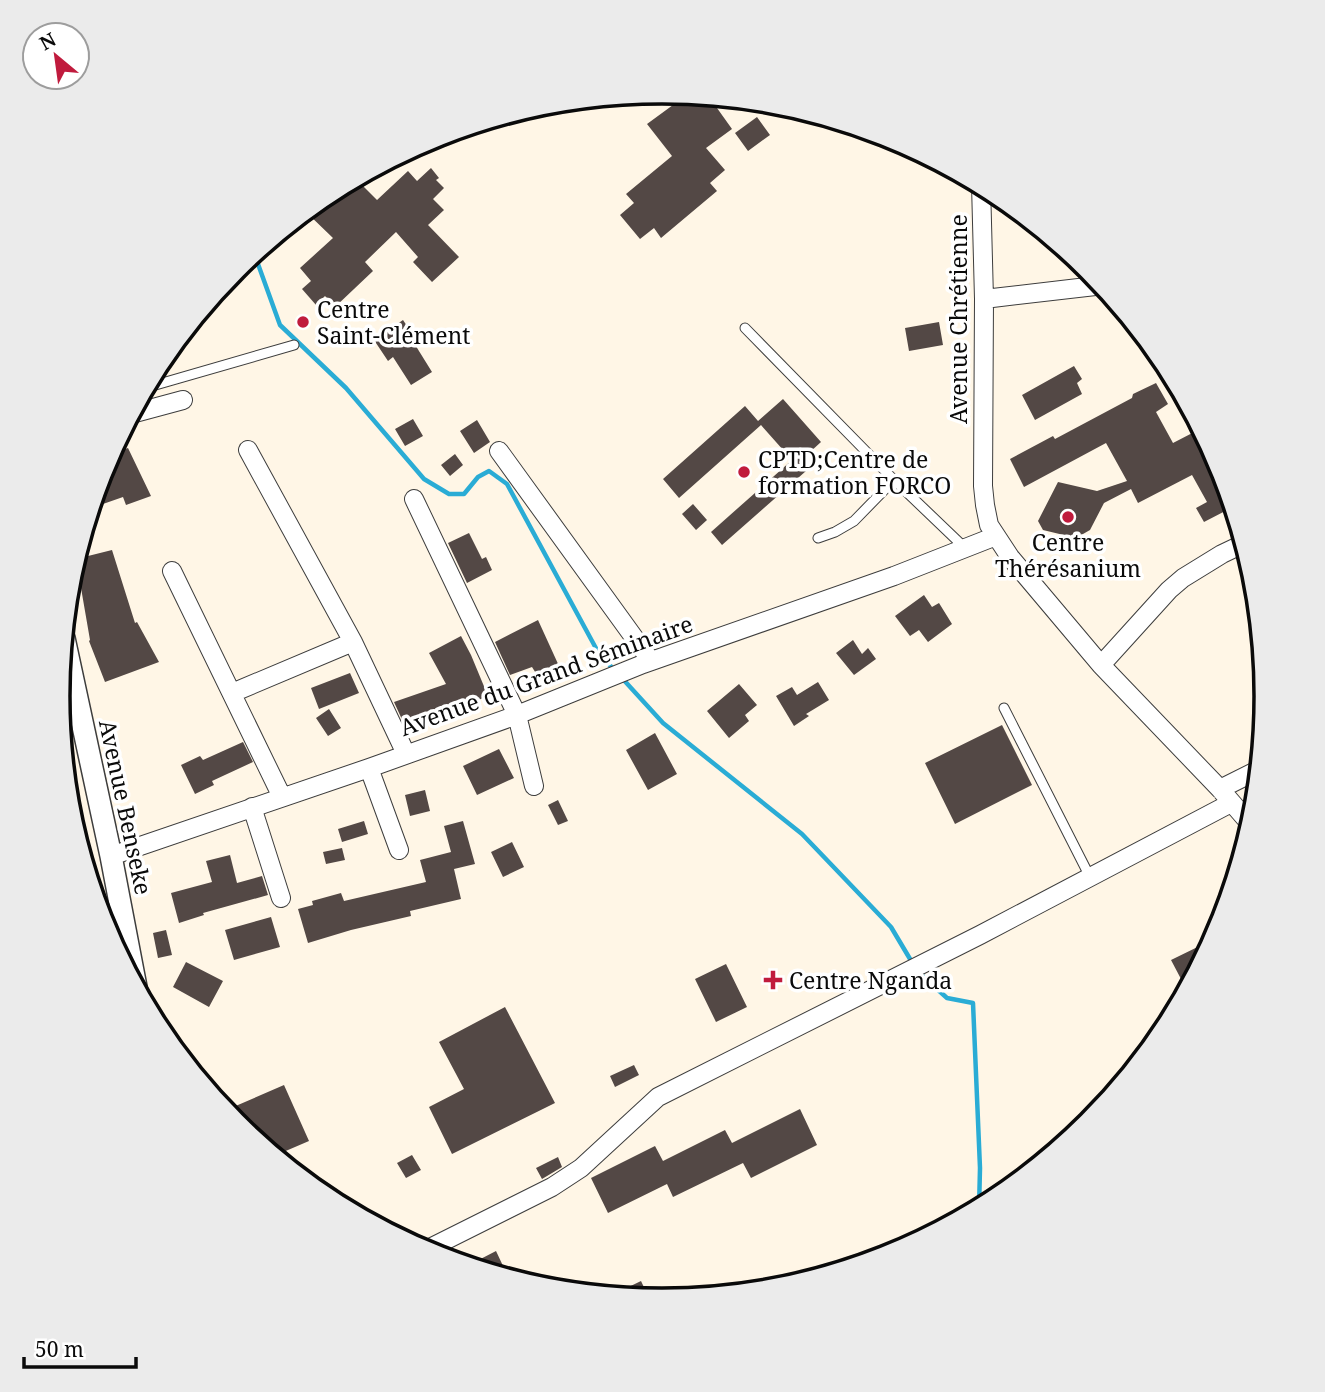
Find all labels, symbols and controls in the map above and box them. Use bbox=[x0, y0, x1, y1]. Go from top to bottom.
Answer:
north arrow bbox=[21, 21, 91, 91]
text: N bbox=[35, 26, 61, 56]
street label: Avenue Chrétienne bbox=[942, 214, 974, 424]
place label: Centre Saint-Clément bbox=[317, 293, 470, 351]
marker: Centre Saint-Clément bbox=[295, 314, 311, 330]
place label: CPTD;Centre de formation FORCO bbox=[758, 443, 951, 501]
marker: CPTD;Centre de formation FORCO bbox=[736, 464, 752, 480]
marker: Centre Thérésanium bbox=[1060, 509, 1076, 525]
place label: Centre Thérésanium bbox=[995, 526, 1141, 584]
street label: Avenue du Grand Séminaire bbox=[395, 607, 697, 743]
street label: Avenue Benseke bbox=[92, 716, 160, 898]
place label: Centre Nganda bbox=[789, 964, 952, 996]
marker: Centre Nganda bbox=[763, 970, 783, 990]
scale bar bbox=[24, 1326, 136, 1370]
text: 50 m bbox=[35, 1335, 84, 1363]

